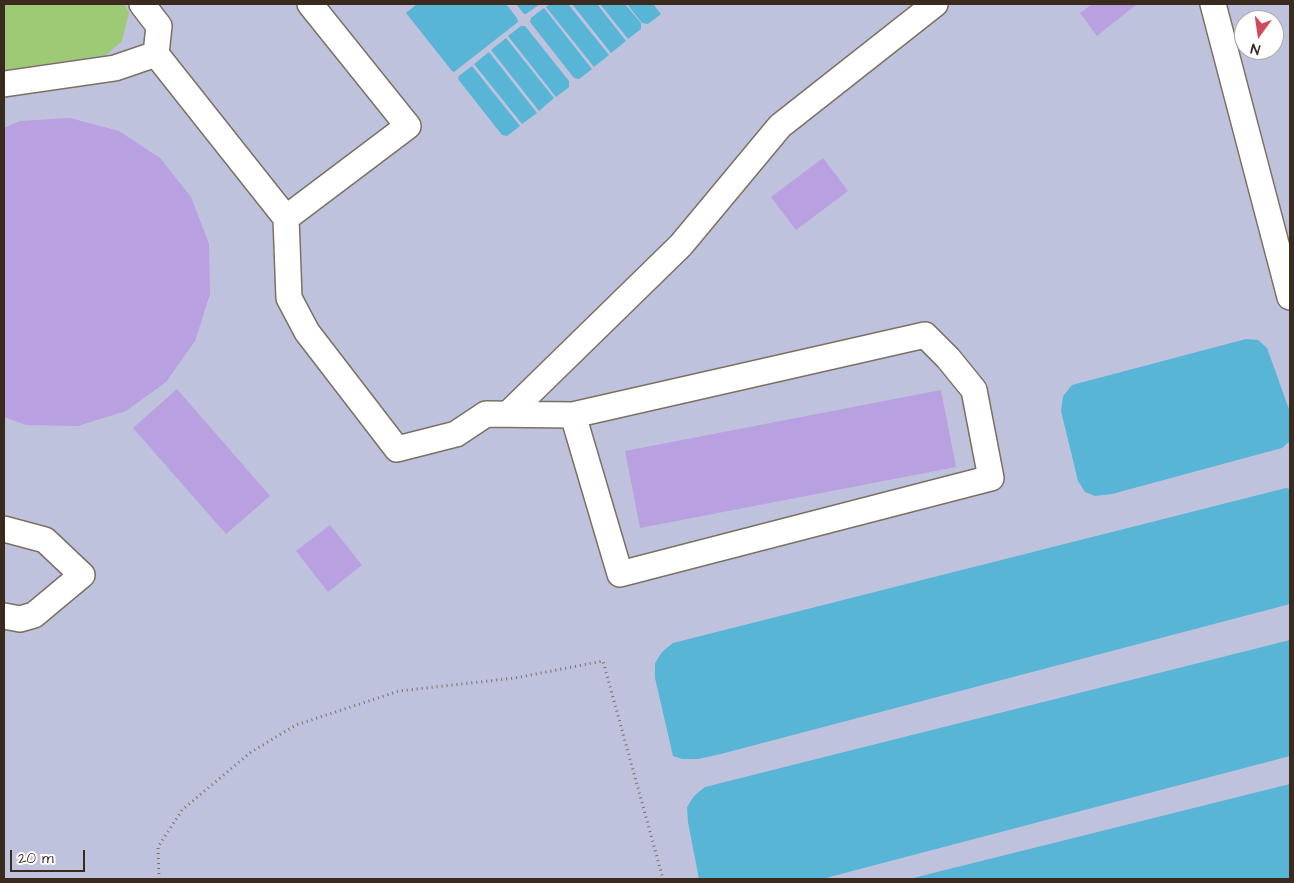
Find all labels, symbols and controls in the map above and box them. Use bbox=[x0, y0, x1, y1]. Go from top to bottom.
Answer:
north arrow bbox=[1234, 10, 1284, 60]
text: N bbox=[1249, 38, 1262, 59]
scale bar bbox=[12, 840, 88, 872]
text: 20 m bbox=[18, 848, 54, 869]

